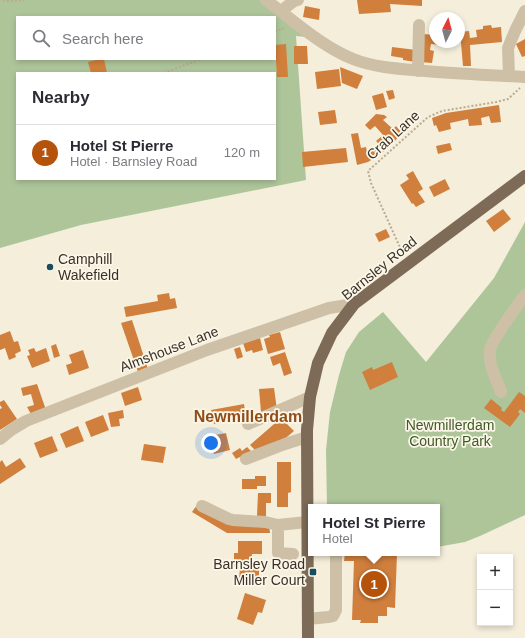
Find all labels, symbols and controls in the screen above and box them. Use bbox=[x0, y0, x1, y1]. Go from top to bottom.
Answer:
north arrow bbox=[429, 12, 465, 48]
search box bbox=[16, 16, 276, 60]
icon: search bbox=[30, 27, 52, 49]
text: Search here bbox=[62, 30, 144, 47]
text: Nearby bbox=[32, 88, 90, 107]
street label: Crab Lane bbox=[363, 107, 423, 163]
text: Hotel St Pierre bbox=[70, 137, 173, 154]
text: 1 bbox=[41, 145, 49, 160]
text: 120 m bbox=[224, 145, 260, 160]
text: Hotel · Barnsley Road bbox=[70, 154, 197, 169]
street label: Barnsley Road bbox=[338, 233, 420, 303]
place label: Camphill Wakefield bbox=[58, 251, 119, 283]
marker: Camphill Wakefield bbox=[45, 262, 55, 272]
street label: Almshouse Lane bbox=[117, 323, 221, 375]
district label: Newmillerdam bbox=[194, 408, 302, 425]
park label: Newmillerdam Country Park bbox=[406, 417, 494, 449]
your location bbox=[201, 433, 221, 453]
popup bbox=[308, 504, 440, 556]
text: Hotel St Pierre bbox=[322, 514, 426, 531]
text: Hotel bbox=[322, 531, 353, 546]
map controls bbox=[477, 554, 513, 626]
button: + bbox=[477, 554, 513, 590]
place label: Barnsley Road Miller Court bbox=[213, 556, 305, 588]
marker: Barnsley Road Miller Court bbox=[308, 567, 318, 577]
pin: 1 bbox=[361, 569, 387, 599]
button: − bbox=[477, 590, 513, 626]

